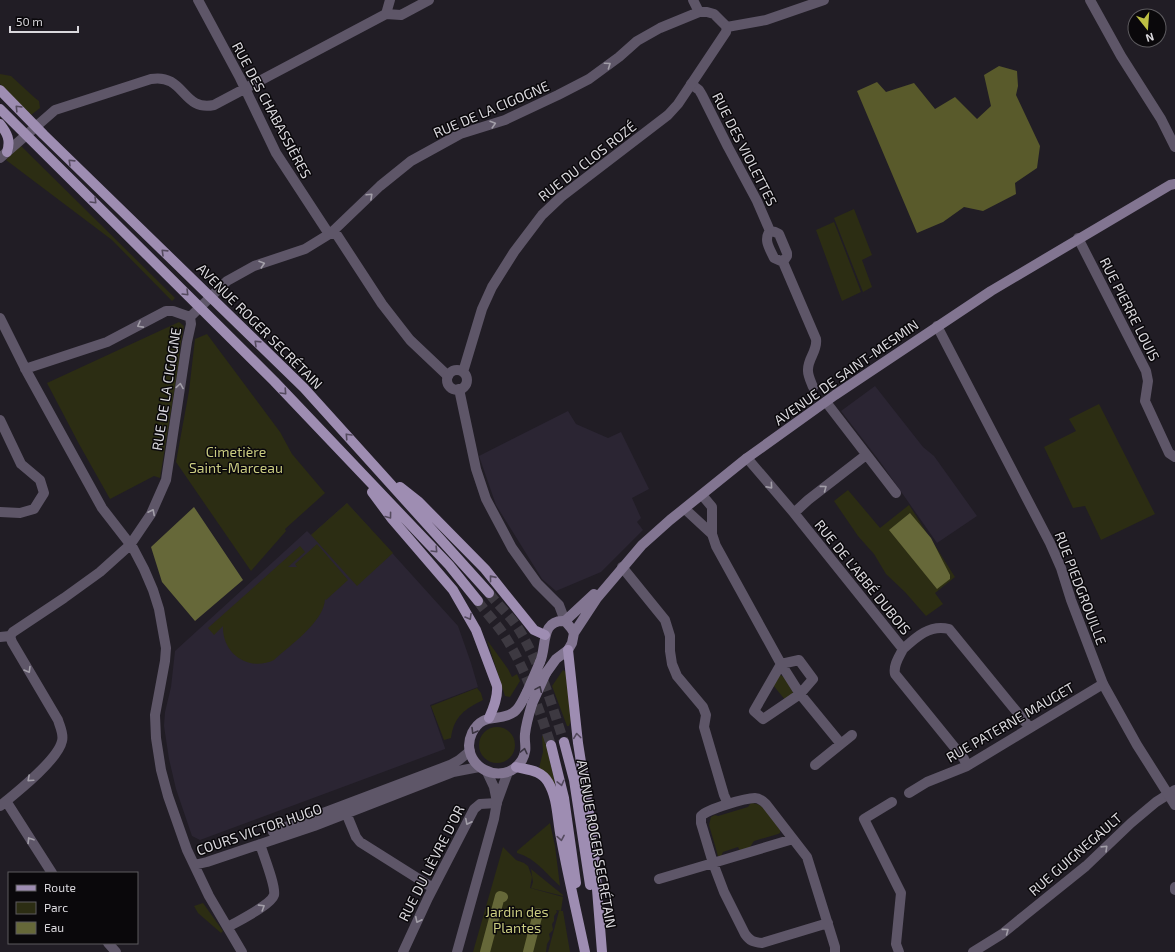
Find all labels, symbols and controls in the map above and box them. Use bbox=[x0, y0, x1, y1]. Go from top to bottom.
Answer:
scale bar bbox=[10, 8, 78, 34]
north arrow bbox=[1127, 8, 1167, 48]
text: 50 m bbox=[16, 14, 43, 28]
text: N bbox=[1144, 31, 1156, 45]
street label: RUE DES CHABASSIÈRES bbox=[229, 39, 315, 181]
one-way arrow bbox=[604, 62, 611, 70]
street label: RUE DE LA CIGOGNE bbox=[431, 77, 552, 141]
street label: RUE DES VIOLETTES bbox=[709, 89, 781, 209]
one-way arrow bbox=[15, 105, 23, 113]
street label: RUE DU CLOS ROZÉ bbox=[535, 117, 639, 205]
one-way arrow bbox=[489, 120, 496, 129]
one-way arrow bbox=[68, 159, 76, 167]
one-way arrow bbox=[365, 193, 373, 200]
one-way arrow bbox=[89, 196, 97, 204]
one-way arrow bbox=[161, 250, 169, 257]
street label: RUE PIERRE LOUIS bbox=[1097, 254, 1164, 364]
street label: AVENUE ROGER SECRÉTAIN bbox=[194, 260, 326, 392]
one-way arrow bbox=[258, 260, 265, 269]
one-way arrow bbox=[181, 288, 189, 296]
street label: AVENUE DE SAINT-MESMIN bbox=[770, 316, 922, 428]
one-way arrow bbox=[136, 320, 144, 327]
street label: RUE DE LA CIGOGNE bbox=[148, 326, 184, 452]
one-way arrow bbox=[254, 340, 262, 348]
one-way arrow bbox=[175, 383, 184, 390]
one-way arrow bbox=[279, 387, 287, 395]
one-way arrow bbox=[346, 434, 353, 441]
park label: Cimetière Saint-Marceau bbox=[189, 443, 283, 476]
one-way arrow bbox=[765, 481, 773, 489]
one-way arrow bbox=[819, 486, 826, 493]
one-way arrow bbox=[147, 509, 155, 517]
one-way arrow bbox=[384, 511, 391, 518]
street label: RUE DE L'ABBÉ DUBOIS bbox=[811, 516, 915, 638]
street label: RUE PIEDGROUILLE bbox=[1052, 529, 1110, 647]
one-way arrow bbox=[430, 545, 438, 553]
one-way arrow bbox=[490, 576, 497, 583]
one-way arrow bbox=[465, 613, 472, 620]
one-way arrow bbox=[24, 666, 31, 673]
street label: RUE PATERNE MAUGET bbox=[943, 678, 1077, 766]
one-way arrow bbox=[534, 685, 542, 693]
one-way arrow bbox=[472, 727, 479, 734]
one-way arrow bbox=[573, 733, 582, 739]
one-way arrow bbox=[520, 748, 528, 754]
street label: AVENUE ROGER SECRÉTAIN bbox=[574, 758, 620, 930]
one-way arrow bbox=[28, 775, 35, 782]
one-way arrow bbox=[556, 780, 564, 786]
street label: COURS VICTOR HUGO bbox=[194, 799, 324, 859]
street label: RUE DU LIÈVRE D'OR bbox=[394, 802, 468, 924]
street label: RUE GUIGNEGAULT bbox=[1025, 809, 1125, 899]
one-way arrow bbox=[465, 818, 472, 825]
one-way arrow bbox=[556, 835, 565, 841]
one-way arrow bbox=[28, 838, 35, 845]
one-way arrow bbox=[1100, 845, 1108, 853]
legend bbox=[8, 872, 138, 944]
text: Route bbox=[44, 880, 76, 894]
text: Parc bbox=[44, 900, 68, 914]
park label: Jardin des Plantes bbox=[485, 903, 549, 936]
one-way arrow bbox=[258, 904, 265, 912]
one-way arrow bbox=[415, 915, 423, 923]
text: Eau bbox=[44, 920, 64, 934]
one-way arrow bbox=[1001, 929, 1008, 936]

